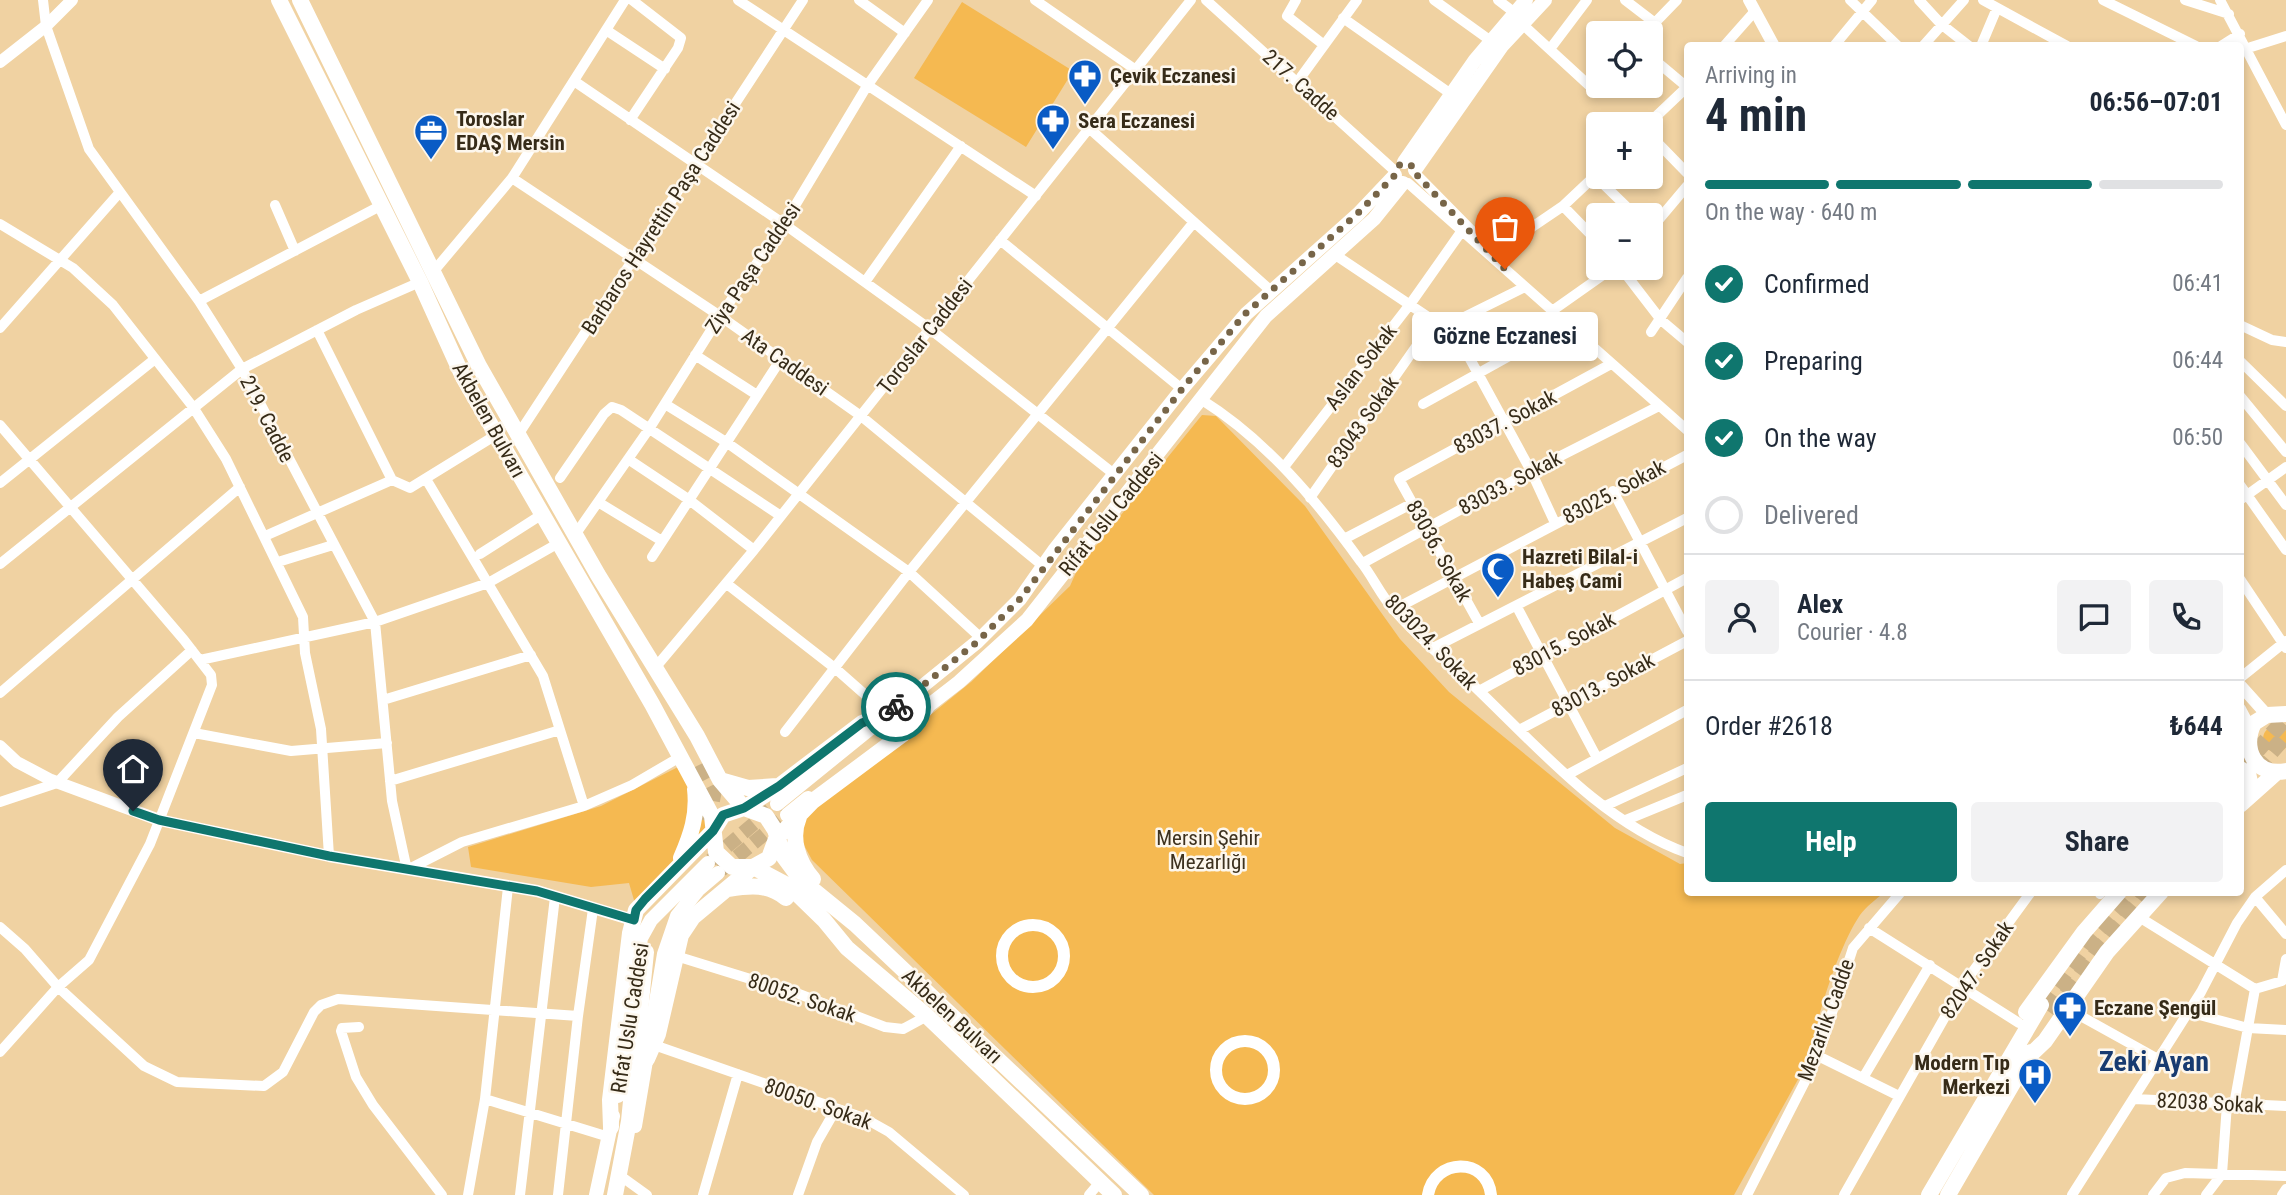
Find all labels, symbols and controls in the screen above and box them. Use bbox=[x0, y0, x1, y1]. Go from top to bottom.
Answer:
map controls bbox=[1586, 21, 1663, 280]
button: locate bbox=[1586, 21, 1663, 98]
street label: 217. Cadde bbox=[1258, 45, 1344, 126]
pharmacy icon: Çevik Eczanesi bbox=[1066, 57, 1104, 106]
text: Arriving in bbox=[1705, 62, 1797, 89]
place label: Çevik Eczanesi bbox=[1110, 64, 1236, 88]
text: 06:56–07:01 bbox=[2089, 87, 2223, 117]
text: 4 min bbox=[1705, 88, 1807, 142]
street label: Barbaros Hayrettin Paşa Caddesi bbox=[577, 97, 745, 339]
pharmacy icon: Sera Eczanesi bbox=[1034, 102, 1072, 151]
place label: Toroslar EDAŞ Mersin bbox=[456, 107, 565, 155]
place label: Sera Eczanesi bbox=[1078, 109, 1195, 133]
office icon: Toroslar EDAŞ Mersin bbox=[412, 112, 450, 161]
button: + bbox=[1586, 112, 1663, 189]
pin bbox=[1475, 197, 1535, 269]
street label: Ziya Paşa Caddesi bbox=[700, 198, 806, 338]
text: On the way · 640 m bbox=[1705, 199, 1877, 226]
button: − bbox=[1586, 203, 1663, 280]
icon: bag bbox=[1486, 208, 1524, 246]
icon: check bbox=[1705, 265, 1743, 303]
text: Confirmed bbox=[1764, 269, 1870, 299]
text: 06:41 bbox=[2172, 270, 2223, 297]
street label: Toroslar Caddesi bbox=[872, 273, 978, 399]
callout: Gözne Eczanesi bbox=[1412, 311, 1598, 360]
street label: Aslan Sokak bbox=[1320, 319, 1402, 415]
street label: Ata Caddesi bbox=[737, 323, 833, 401]
text: Gözne Eczanesi bbox=[1433, 323, 1577, 350]
icon: check bbox=[1705, 342, 1743, 380]
text: Preparing bbox=[1764, 346, 1863, 376]
text: 06:44 bbox=[2172, 347, 2223, 374]
street label: Akbelen Bulvarı bbox=[447, 358, 531, 482]
street label: 83043 Sokak bbox=[1322, 371, 1404, 473]
street label: 219. Cadde bbox=[235, 372, 299, 467]
street label: 83037. Sokak bbox=[1450, 385, 1561, 459]
icon: check bbox=[1705, 419, 1743, 457]
text: On the way bbox=[1764, 423, 1877, 453]
text: 06:50 bbox=[2172, 424, 2223, 451]
street label: 83033. Sokak bbox=[1455, 446, 1566, 520]
street label: Rifat Uslu Caddesi bbox=[1054, 447, 1168, 581]
street label: 83025. Sokak bbox=[1559, 455, 1670, 529]
street label: 83036. Sokak bbox=[1401, 496, 1477, 607]
text: Delivered bbox=[1764, 500, 1859, 530]
place label: Hazreti Bilal-i Habeş Cami bbox=[1522, 545, 1638, 593]
mosque icon: Hazreti Bilal-i Habeş Cami bbox=[1479, 550, 1517, 599]
button: person bbox=[1705, 580, 1779, 654]
button: chat bbox=[2057, 580, 2131, 654]
button: phone bbox=[2149, 580, 2223, 654]
street label: 803024. Sokak bbox=[1380, 589, 1483, 695]
text: Alex bbox=[1797, 589, 1843, 619]
street label: 83015. Sokak bbox=[1509, 607, 1620, 681]
text: Courier · 4.8 bbox=[1797, 619, 1908, 646]
street label: 83013. Sokak bbox=[1548, 648, 1659, 722]
courier bbox=[861, 672, 931, 742]
icon: bike bbox=[877, 688, 915, 726]
text: Order #2618 bbox=[1705, 711, 1833, 741]
text: ₺644 bbox=[2170, 711, 2223, 741]
pin bbox=[103, 739, 163, 811]
icon: home bbox=[114, 750, 152, 788]
button: Help bbox=[1705, 802, 1957, 882]
button: Share bbox=[1971, 802, 2223, 882]
park label: Mersin Şehir Mezarlığı bbox=[1156, 826, 1260, 874]
street label: 82047. Sokak bbox=[1936, 916, 2019, 1023]
street label: Rıfat Uslu Caddesi bbox=[606, 941, 654, 1095]
street label: Mezarlık Cadde bbox=[1793, 956, 1859, 1084]
street label: Akbelen Bulvarı bbox=[897, 964, 1007, 1068]
street label: 80052. Sokak bbox=[745, 968, 860, 1028]
pharmacy icon: Eczane Şengül bbox=[2051, 989, 2089, 1038]
place label: Eczane Şengül bbox=[2094, 996, 2216, 1020]
district label: Zeki Ayan bbox=[2099, 1045, 2209, 1078]
place label: Modern Tıp Merkezi bbox=[1914, 1051, 2010, 1099]
hospital icon: Modern Tıp Merkezi bbox=[2016, 1056, 2054, 1105]
street label: 80050. Sokak bbox=[761, 1073, 876, 1135]
street label: 82038 Sokak bbox=[2156, 1088, 2265, 1118]

